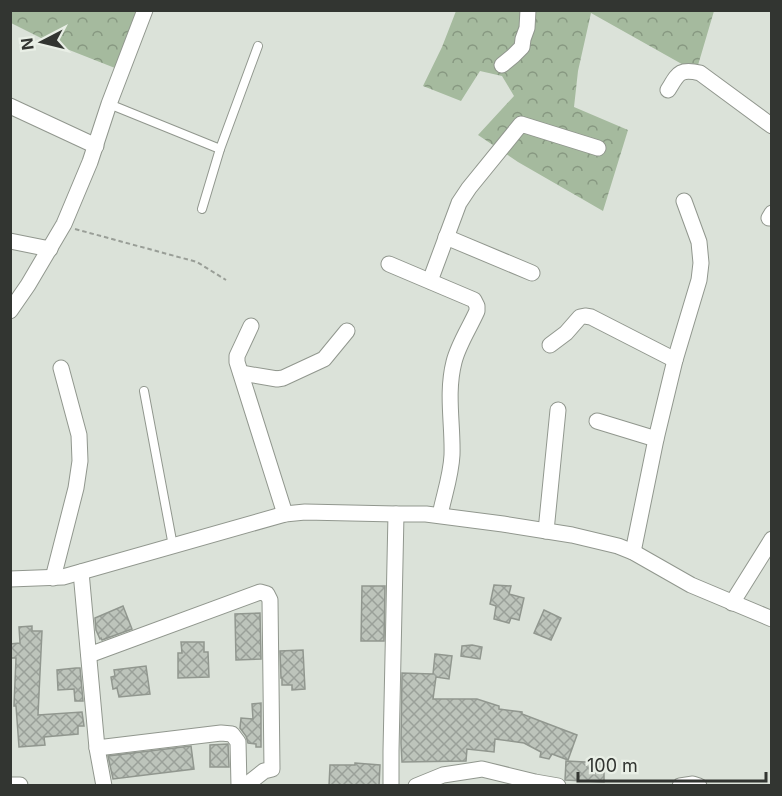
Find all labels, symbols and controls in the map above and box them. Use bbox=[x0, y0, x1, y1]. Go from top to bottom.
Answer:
north arrow bbox=[12, 12, 72, 72]
text: N bbox=[16, 37, 38, 51]
scale bar bbox=[578, 745, 766, 783]
text: 100 m bbox=[587, 755, 638, 776]

